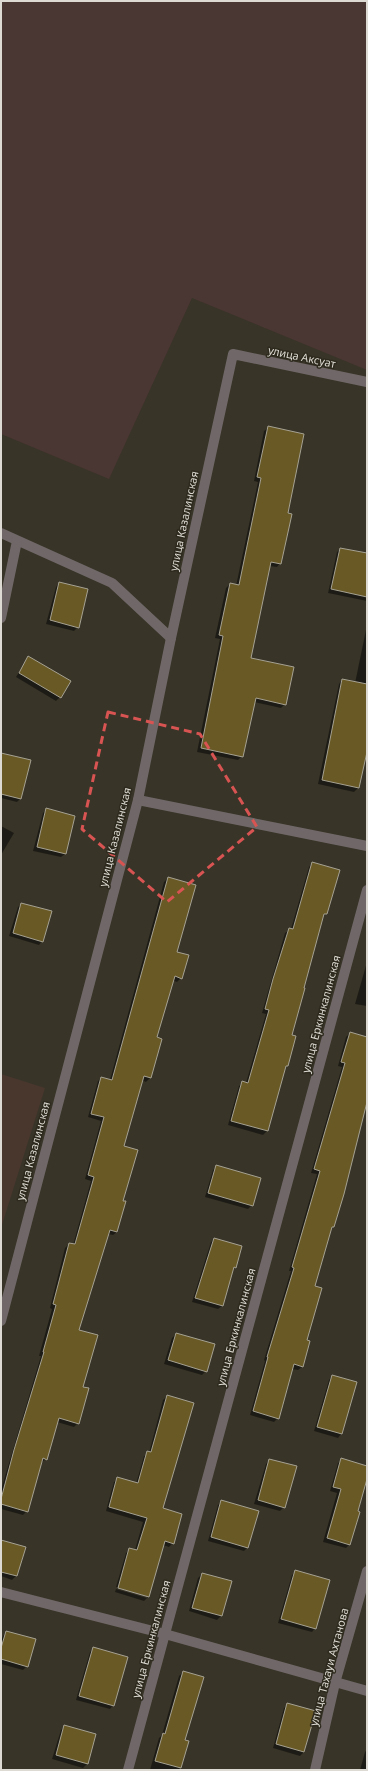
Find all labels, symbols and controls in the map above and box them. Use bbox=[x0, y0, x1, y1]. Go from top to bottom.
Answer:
street label: улица Аксуат bbox=[267, 342, 337, 371]
street label: улица Казалинская bbox=[166, 469, 201, 572]
street label: улица Казалинская bbox=[95, 786, 134, 888]
street label: улица Еркинкалинская bbox=[298, 953, 343, 1075]
street label: улица Казалинская bbox=[12, 1100, 53, 1202]
street label: улица Еркинкалинская bbox=[213, 1266, 258, 1388]
street label: улица Еркинкалинская bbox=[128, 1578, 173, 1700]
street label: улица Тахауи Ахтанова bbox=[306, 1606, 352, 1728]

